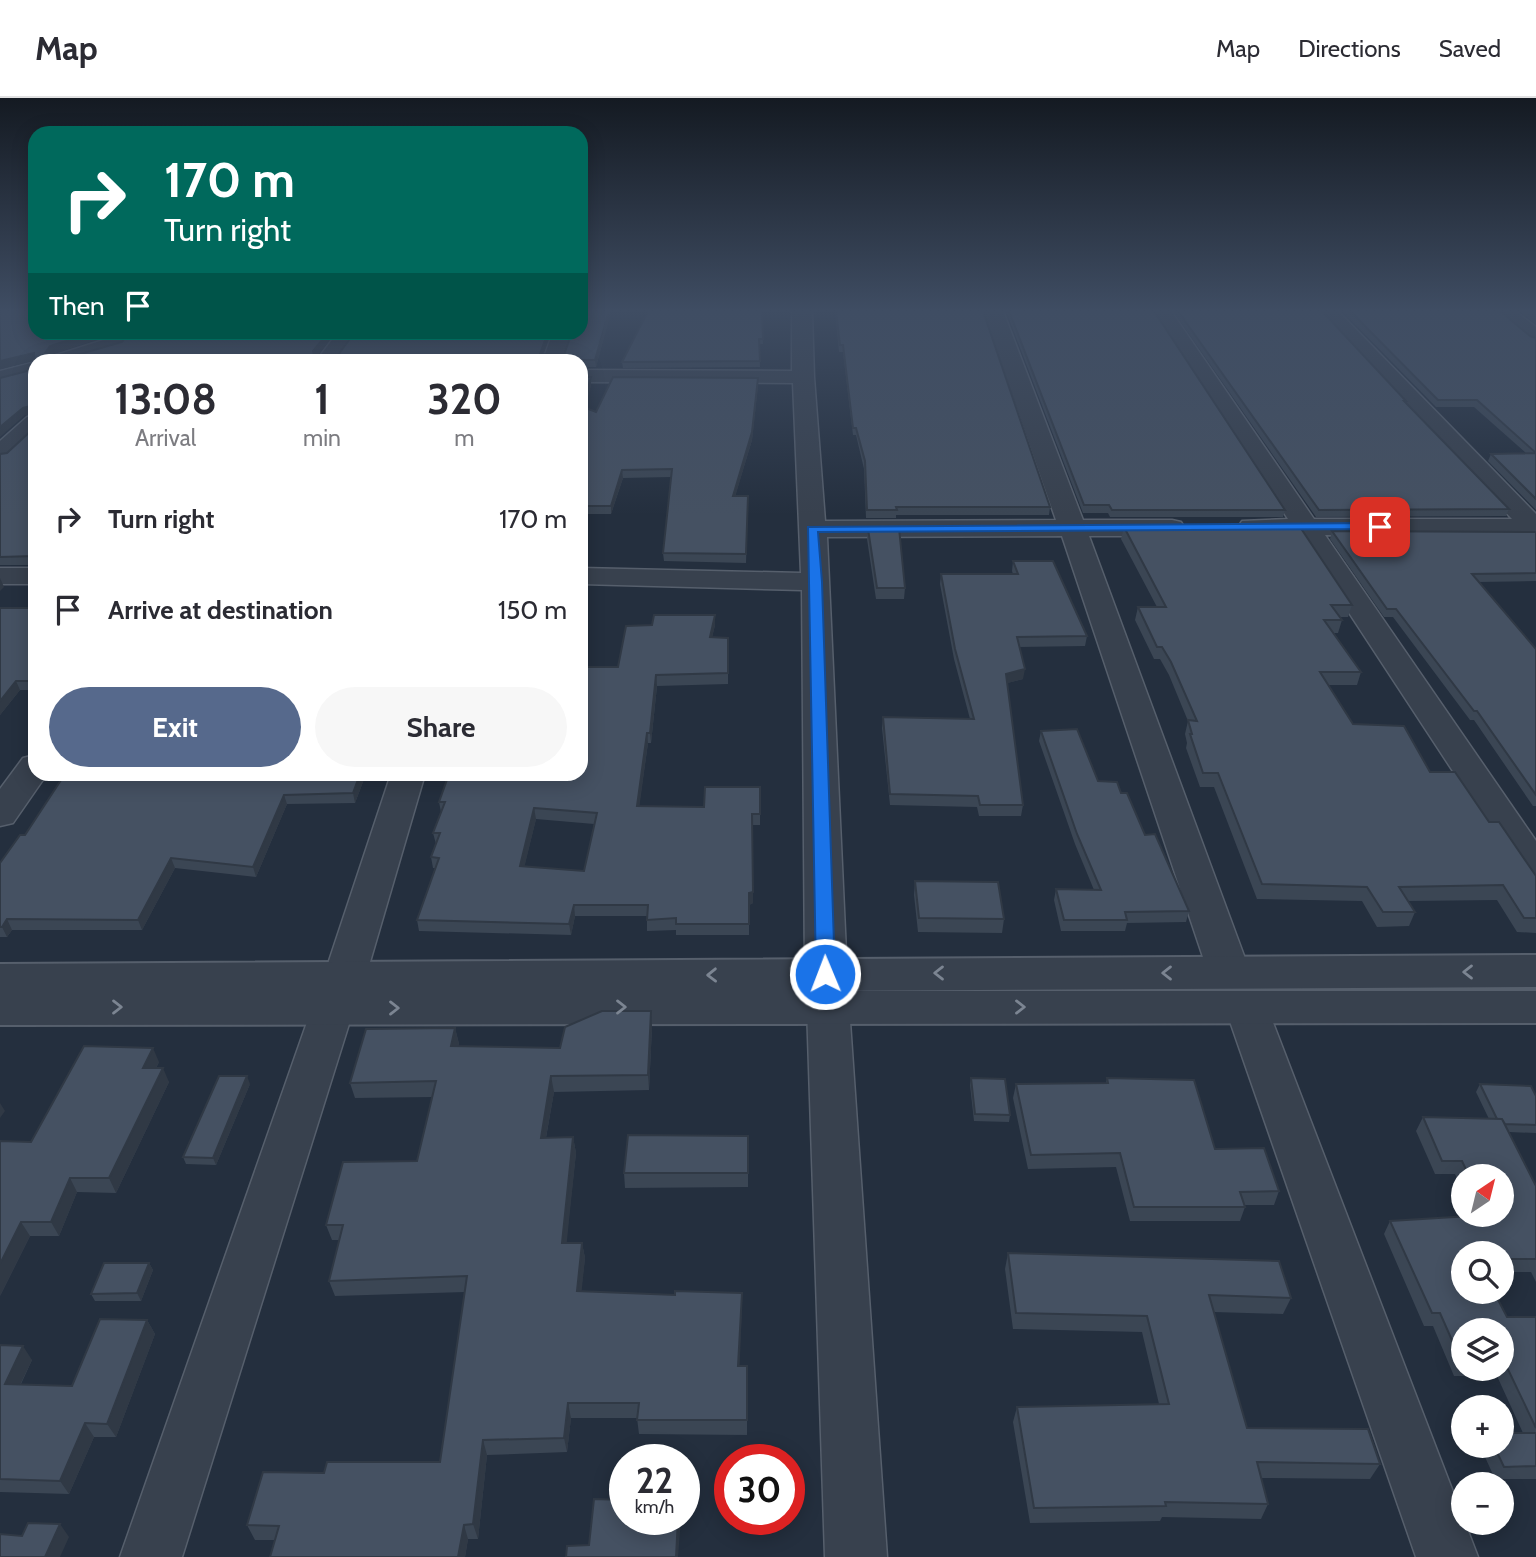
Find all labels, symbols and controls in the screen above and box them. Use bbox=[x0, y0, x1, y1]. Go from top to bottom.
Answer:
text: Map bbox=[35, 28, 98, 68]
text: Map bbox=[1216, 34, 1260, 63]
text: Directions bbox=[1298, 34, 1401, 63]
text: Saved bbox=[1439, 34, 1501, 63]
text: 170 m bbox=[164, 150, 295, 209]
icon: right bbox=[49, 154, 140, 245]
text: Turn right bbox=[164, 210, 291, 249]
icon: arrive bbox=[119, 287, 157, 325]
text: Then bbox=[49, 290, 105, 322]
text: 13:08 bbox=[114, 373, 217, 425]
text: 1 bbox=[314, 373, 330, 425]
text: 320 bbox=[427, 373, 502, 425]
text: Arrival bbox=[135, 424, 196, 452]
text: min bbox=[303, 424, 341, 452]
text: m bbox=[454, 424, 475, 452]
pin bbox=[1350, 497, 1410, 557]
icon: right bbox=[49, 500, 87, 538]
text: Turn right bbox=[108, 503, 214, 535]
text: 170 m bbox=[499, 503, 567, 535]
icon: arrive bbox=[1361, 508, 1399, 546]
icon: arrive bbox=[49, 591, 87, 629]
text: Arrive at destination bbox=[108, 594, 333, 626]
text: 150 m bbox=[498, 594, 567, 626]
button: Exit bbox=[49, 687, 301, 767]
button: Share bbox=[315, 687, 567, 767]
position arrow bbox=[788, 937, 862, 1011]
one-way arrow bbox=[1462, 964, 1473, 980]
one-way arrow bbox=[1161, 965, 1172, 981]
one-way arrow bbox=[934, 966, 945, 981]
one-way arrow bbox=[706, 967, 717, 983]
one-way arrow bbox=[112, 999, 123, 1015]
one-way arrow bbox=[616, 999, 627, 1015]
one-way arrow bbox=[1015, 999, 1026, 1015]
one-way arrow bbox=[389, 1000, 399, 1016]
north arrow bbox=[1451, 1164, 1514, 1227]
map controls bbox=[1451, 1164, 1514, 1535]
button: search bbox=[1451, 1241, 1514, 1304]
button: layers bbox=[1451, 1318, 1514, 1381]
button: + bbox=[1451, 1395, 1514, 1458]
speed limit sign: 30 bbox=[714, 1444, 805, 1535]
text: 22 bbox=[636, 1459, 673, 1502]
button: − bbox=[1451, 1472, 1514, 1535]
text: km/h bbox=[635, 1496, 674, 1518]

